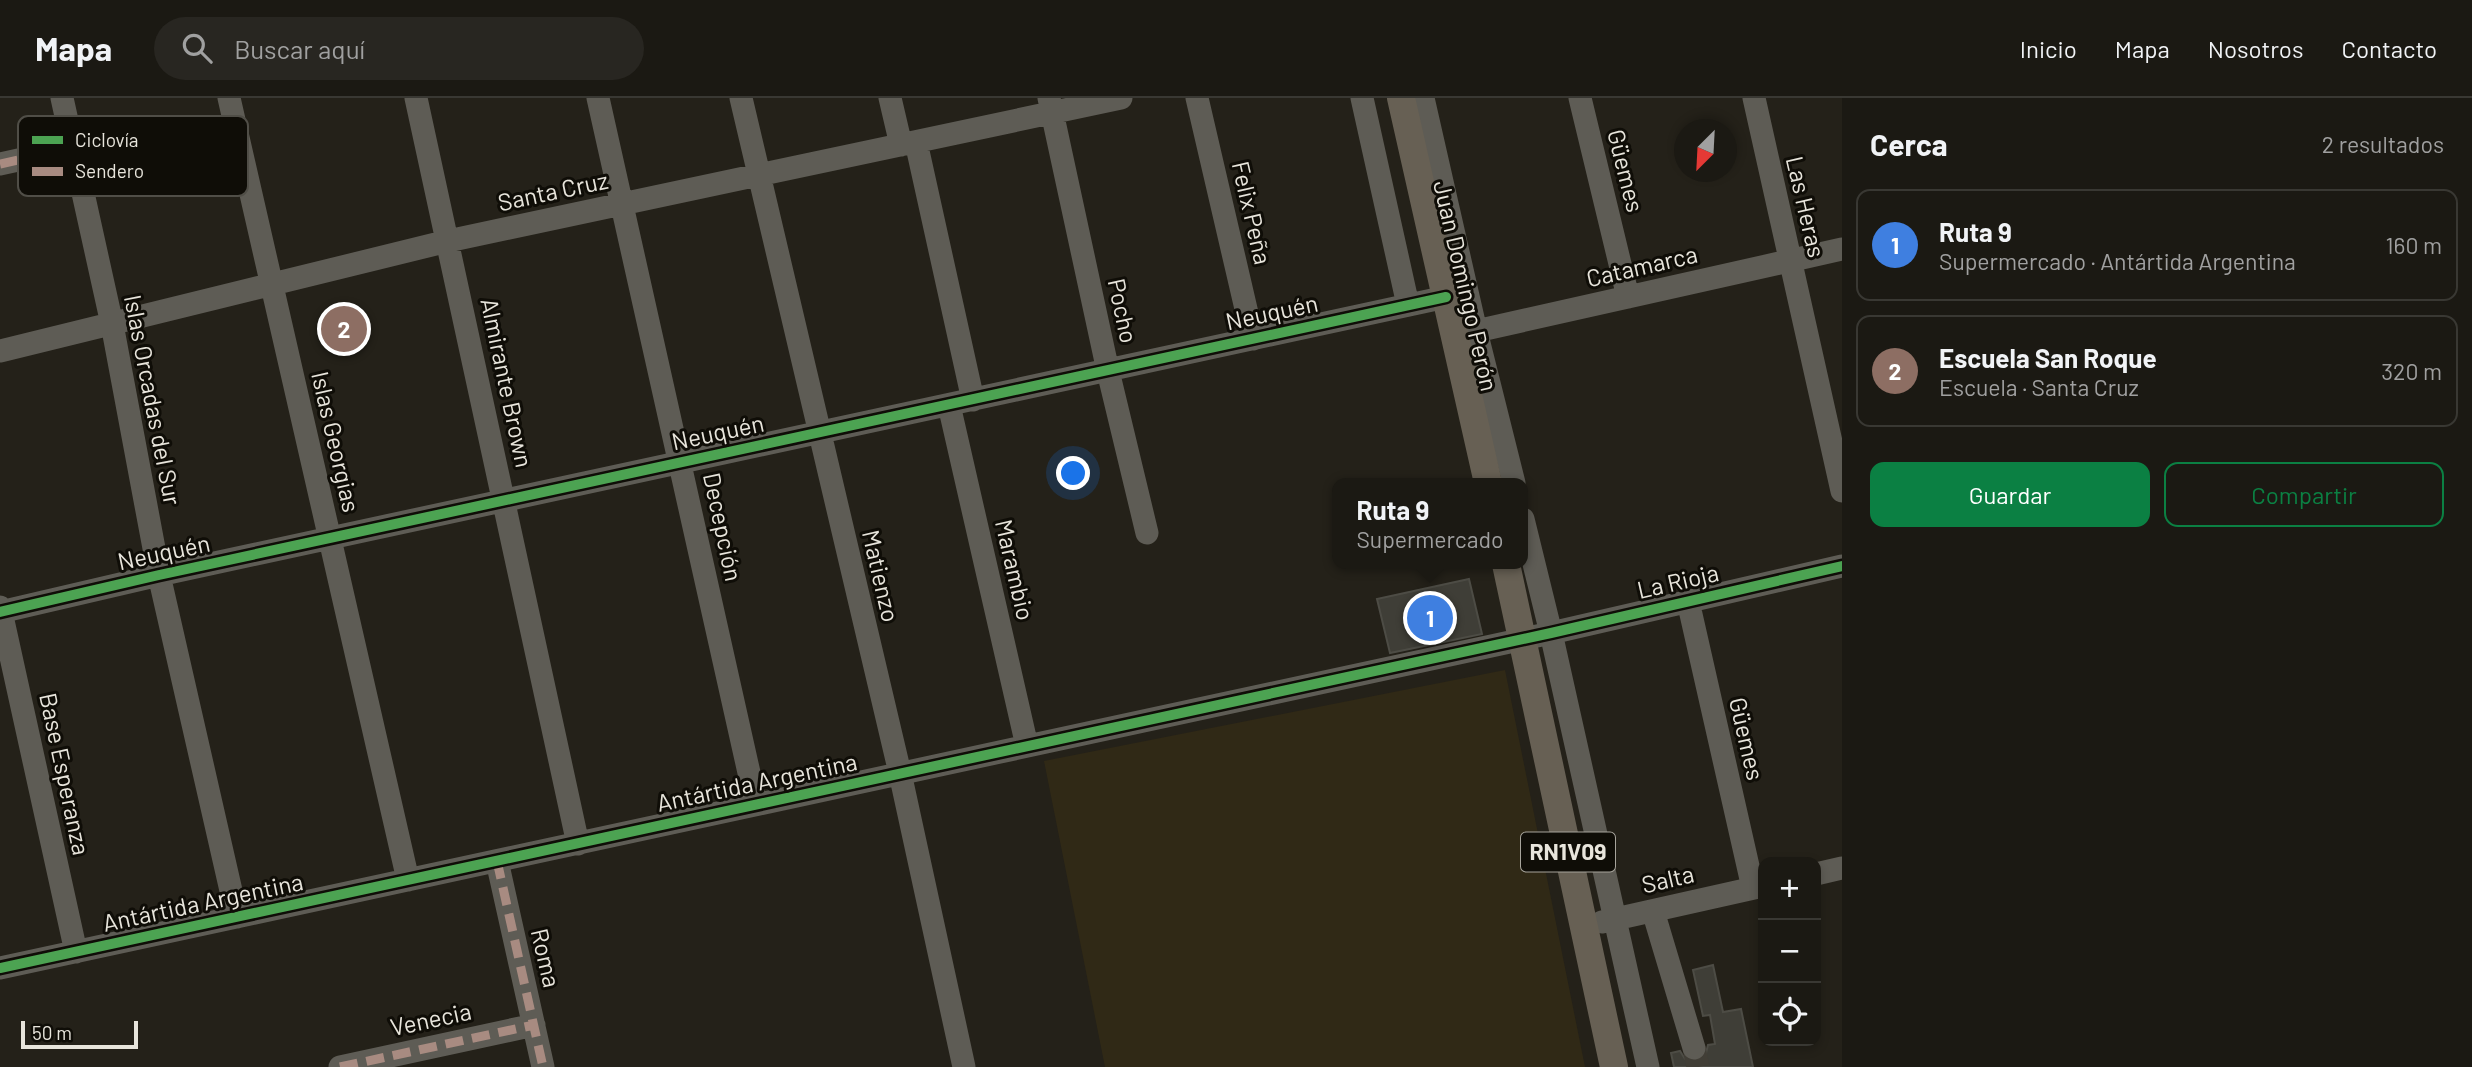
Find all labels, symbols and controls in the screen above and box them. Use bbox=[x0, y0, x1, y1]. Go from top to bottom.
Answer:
search box bbox=[154, 17, 644, 80]
text: Mapa bbox=[35, 28, 112, 68]
icon: search bbox=[178, 29, 216, 67]
text: Buscar aquí bbox=[234, 33, 365, 64]
text: Inicio bbox=[2020, 34, 2077, 63]
text: Mapa bbox=[2115, 34, 2170, 63]
text: Nosotros bbox=[2208, 34, 2304, 63]
text: Contacto bbox=[2342, 34, 2437, 63]
legend bbox=[18, 116, 248, 196]
north arrow bbox=[1674, 119, 1737, 182]
street label: Güemes bbox=[1602, 126, 1651, 215]
text: Cerca bbox=[1870, 126, 1948, 162]
text: Ciclovía bbox=[75, 128, 138, 151]
text: 2 resultados bbox=[2322, 130, 2444, 158]
street label: Las Heras bbox=[1781, 153, 1832, 260]
street label: Felix Peña bbox=[1227, 158, 1278, 267]
text: Sendero bbox=[75, 159, 144, 182]
street label: Santa Cruz bbox=[495, 165, 610, 216]
street label: Juan Domingo Perón bbox=[1428, 178, 1505, 394]
text: Ruta 9 bbox=[1939, 216, 2012, 247]
text: 1 bbox=[1891, 231, 1899, 259]
text: 160 m bbox=[2385, 231, 2442, 259]
street label: Catamarca bbox=[1583, 239, 1700, 292]
text: Supermercado · Antártida Argentina bbox=[1939, 247, 2296, 275]
street label: Pocho bbox=[1103, 276, 1144, 346]
street label: Neuquén bbox=[1223, 288, 1321, 335]
street label: Islas Orcadas del Sur bbox=[119, 292, 188, 508]
street label: Almirante Brown bbox=[475, 295, 540, 470]
pin: 2 bbox=[321, 303, 367, 355]
text: Escuela San Roque bbox=[1939, 342, 2157, 373]
text: 2 bbox=[1889, 357, 1901, 385]
text: 320 m bbox=[2381, 357, 2442, 385]
street label: Islas Georgias bbox=[306, 368, 367, 515]
text: Escuela · Santa Cruz bbox=[1939, 373, 2139, 401]
street label: Neuquén bbox=[669, 408, 767, 455]
your location bbox=[1056, 456, 1090, 490]
button: Guardar bbox=[1870, 462, 2150, 527]
button: Compartir bbox=[2164, 462, 2444, 527]
street label: Decepción bbox=[698, 470, 749, 584]
popup bbox=[1332, 478, 1528, 569]
text: Ruta 9 bbox=[1356, 494, 1429, 525]
street label: Marambio bbox=[990, 516, 1041, 623]
text: Supermercado bbox=[1356, 525, 1504, 553]
street label: Matienzo bbox=[857, 527, 906, 625]
street label: Neuquén bbox=[115, 528, 213, 575]
street label: La Rioja bbox=[1634, 557, 1721, 604]
pin: 1 bbox=[1407, 592, 1453, 644]
street label: Base Esperanza bbox=[34, 690, 97, 857]
street label: Güemes bbox=[1724, 694, 1771, 783]
street label: Antártida Argentina bbox=[654, 746, 860, 817]
road number: RN1V09 bbox=[1521, 832, 1615, 872]
map controls bbox=[1758, 857, 1821, 1046]
button: + bbox=[1758, 857, 1821, 920]
street label: Salta bbox=[1639, 858, 1697, 899]
street label: Antártida Argentina bbox=[100, 866, 306, 937]
button: − bbox=[1758, 920, 1821, 983]
street label: Roma bbox=[526, 925, 567, 990]
button: locate bbox=[1758, 983, 1821, 1046]
street label: Venecia bbox=[387, 996, 474, 1041]
scale bar bbox=[21, 1018, 138, 1050]
text: 50 m bbox=[32, 1021, 72, 1044]

